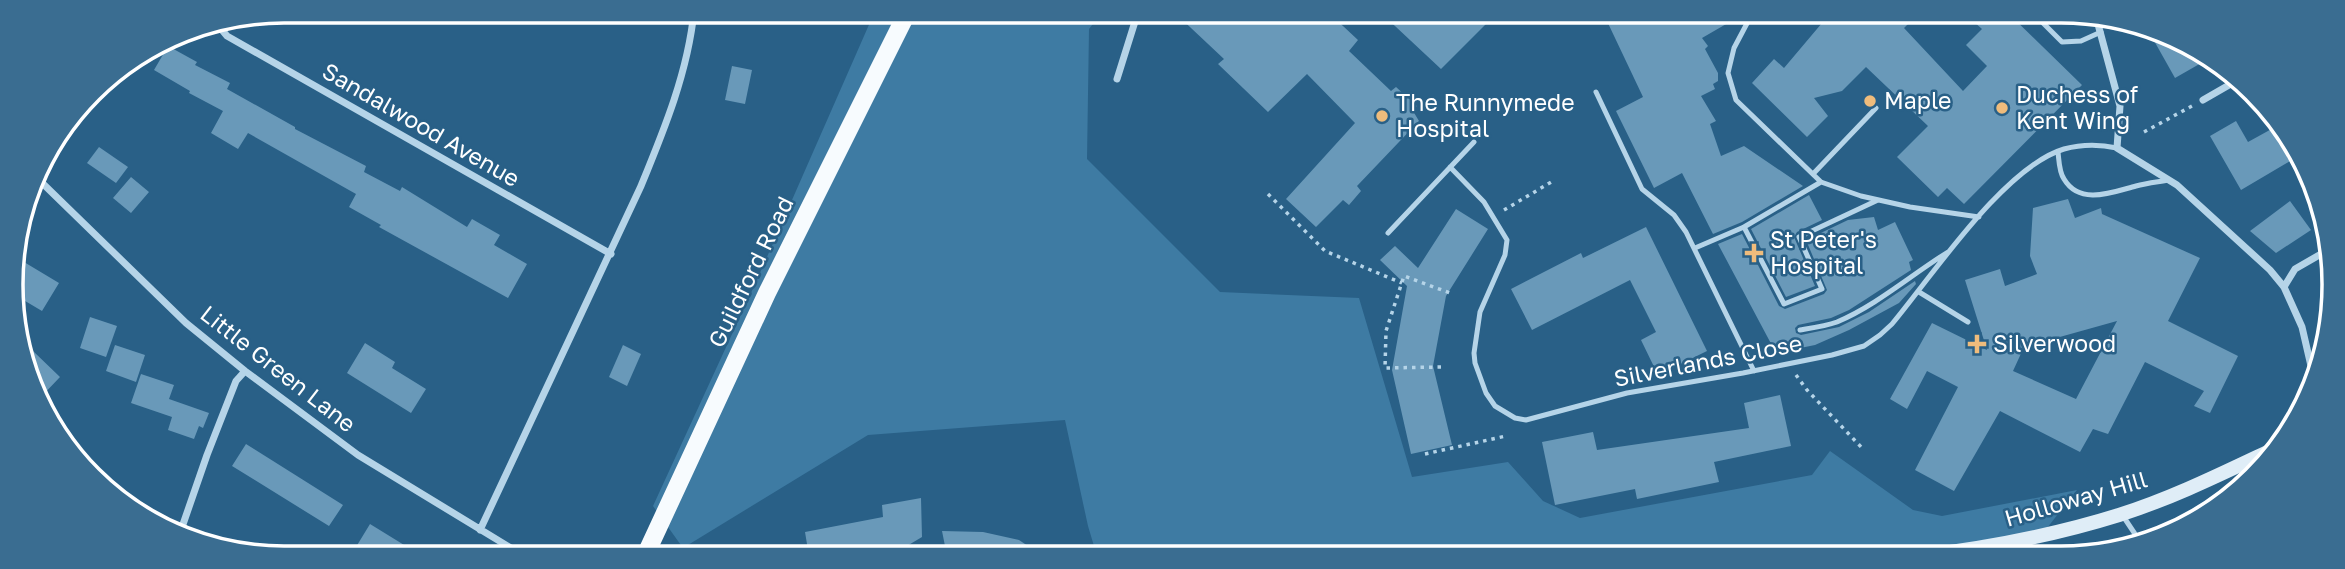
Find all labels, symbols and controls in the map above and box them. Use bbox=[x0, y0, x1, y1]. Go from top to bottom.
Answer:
street label: Sandalwood Avenue bbox=[318, 56, 525, 192]
place label: Duchess of Kent Wing bbox=[2016, 80, 2138, 134]
place label: Maple bbox=[1884, 86, 1951, 114]
place label: The Runnymede Hospital bbox=[1396, 88, 1574, 142]
marker: Maple bbox=[1862, 93, 1878, 109]
marker: Duchess of Kent Wing bbox=[1994, 100, 2010, 116]
marker: The Runnymede Hospital bbox=[1374, 108, 1390, 124]
street label: Guildford Road bbox=[701, 191, 799, 352]
place label: St Peter's Hospital bbox=[1770, 225, 1877, 279]
marker: St Peter's Hospital bbox=[1744, 243, 1764, 263]
street label: Little Green Lane bbox=[196, 299, 362, 437]
street label: Silverlands Close bbox=[1611, 328, 1804, 392]
place label: Silverwood bbox=[1993, 329, 2116, 357]
marker: Silverwood bbox=[1967, 334, 1987, 354]
street label: Holloway Hill bbox=[2001, 464, 2150, 532]

